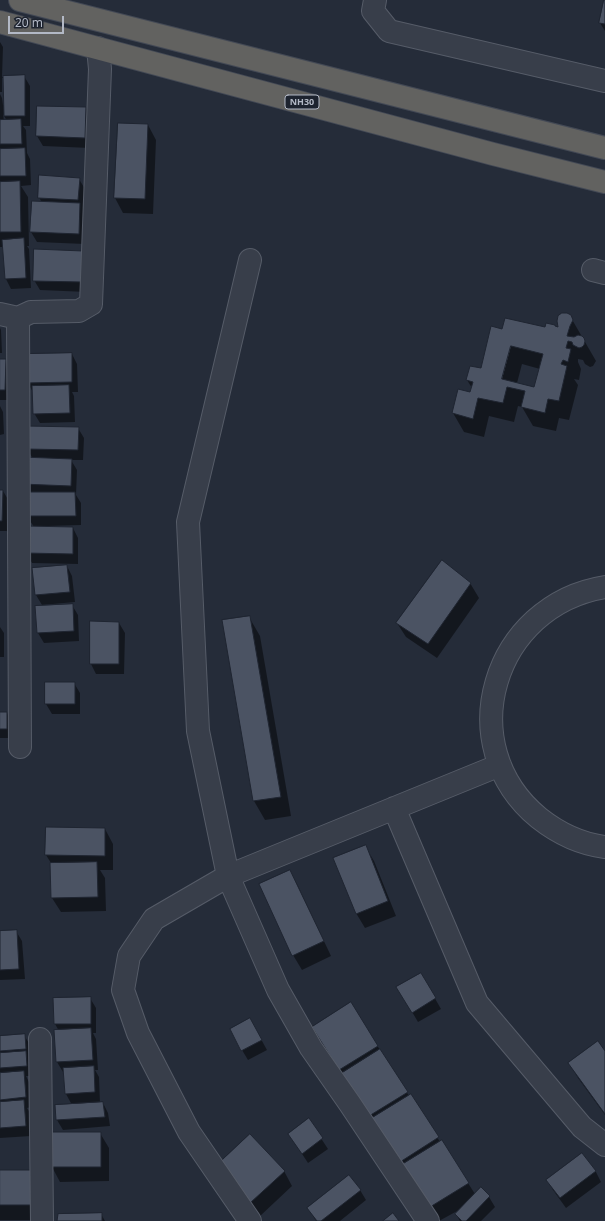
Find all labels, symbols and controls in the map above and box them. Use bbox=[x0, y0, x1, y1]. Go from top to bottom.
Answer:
scale bar bbox=[10, 8, 66, 34]
text: 20 m bbox=[15, 14, 43, 31]
road number: NH30 bbox=[285, 95, 319, 109]

